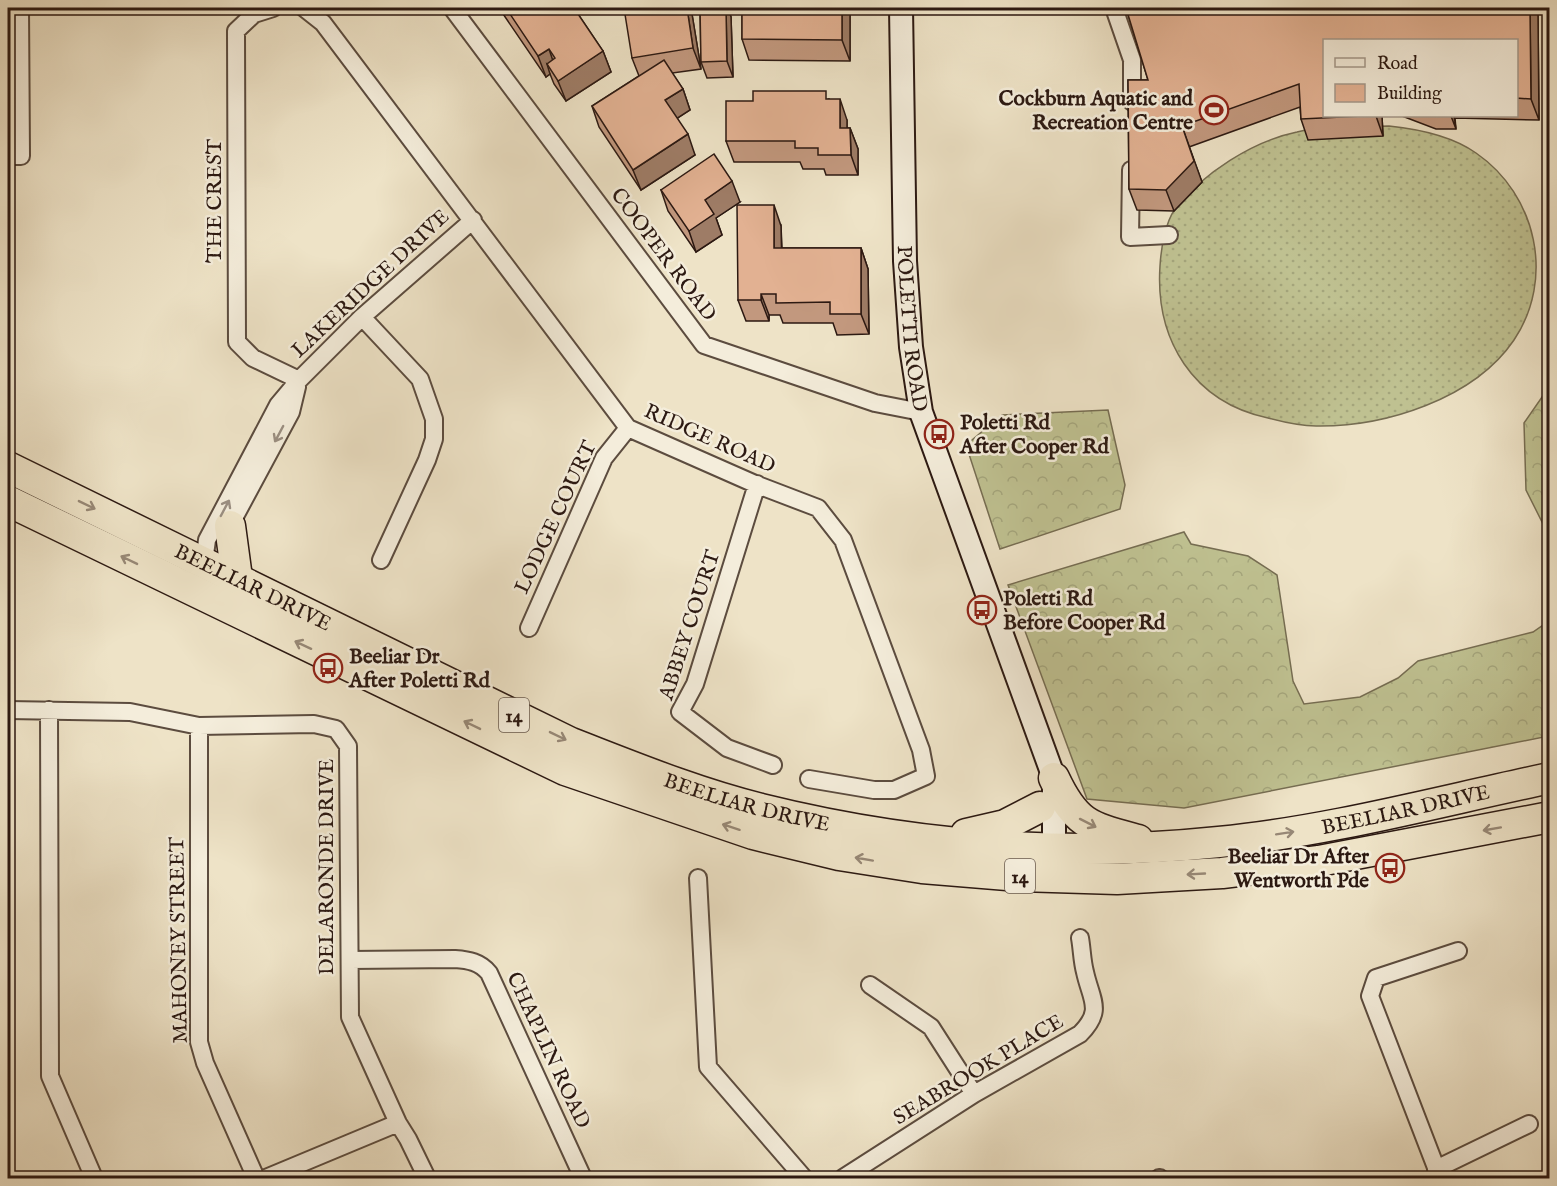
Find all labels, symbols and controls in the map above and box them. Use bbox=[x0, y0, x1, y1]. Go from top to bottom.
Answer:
legend bbox=[1323, 39, 1518, 117]
text: Road bbox=[1377, 53, 1418, 76]
text: Building bbox=[1377, 83, 1442, 106]
place label: Cockburn Aquatic and Recreation Centre bbox=[999, 86, 1194, 137]
sports icon: Cockburn Aquatic and Recreation Centre bbox=[1198, 94, 1230, 126]
street label: THE CREST bbox=[202, 138, 229, 263]
street label: COOPER ROAD bbox=[604, 183, 722, 327]
street label: LAKERIDGE DRIVE bbox=[286, 204, 456, 364]
street label: POLETTI ROAD bbox=[890, 245, 933, 414]
street label: RIDGE ROAD bbox=[639, 398, 779, 480]
place label: Poletti Rd After Cooper Rd bbox=[959, 410, 1110, 461]
bus stop icon: Poletti Rd After Cooper Rd bbox=[923, 418, 955, 450]
one-way arrow bbox=[272, 425, 284, 443]
street label: LODGE COURT bbox=[509, 436, 604, 598]
one-way arrow bbox=[77, 499, 95, 511]
one-way arrow bbox=[219, 499, 231, 517]
street label: BEELIAR DRIVE bbox=[170, 539, 335, 638]
street label: ABBEY COURT bbox=[653, 547, 728, 705]
one-way arrow bbox=[121, 553, 139, 565]
place label: Poletti Rd Before Cooper Rd bbox=[1003, 586, 1166, 637]
bus stop icon: Poletti Rd Before Cooper Rd bbox=[966, 594, 998, 626]
one-way arrow bbox=[295, 638, 313, 650]
place label: Beeliar Dr After Poletti Rd bbox=[348, 644, 491, 695]
bus stop icon: Beeliar Dr After Poletti Rd bbox=[312, 652, 344, 684]
road number: 14 bbox=[499, 698, 529, 732]
one-way arrow bbox=[463, 719, 481, 731]
one-way arrow bbox=[548, 731, 566, 743]
street label: DELARONDE DRIVE bbox=[314, 759, 341, 975]
street label: BEELIAR DRIVE bbox=[660, 768, 832, 839]
street label: BEELIAR DRIVE bbox=[1319, 780, 1492, 842]
one-way arrow bbox=[1079, 818, 1097, 829]
one-way arrow bbox=[722, 821, 741, 832]
one-way arrow bbox=[1483, 824, 1502, 835]
one-way arrow bbox=[1275, 827, 1295, 838]
street label: MAHONEY STREET bbox=[164, 836, 195, 1043]
place label: Beeliar Dr After Wentworth Pde bbox=[1228, 844, 1369, 895]
bus stop icon: Beeliar Dr After Wentworth Pde bbox=[1374, 852, 1406, 884]
one-way arrow bbox=[855, 853, 875, 864]
road number: 14 bbox=[1005, 859, 1035, 893]
one-way arrow bbox=[1187, 869, 1207, 880]
street label: CHAPLIN ROAD bbox=[500, 968, 596, 1133]
street label: SEABROOK PLACE bbox=[889, 1009, 1069, 1132]

